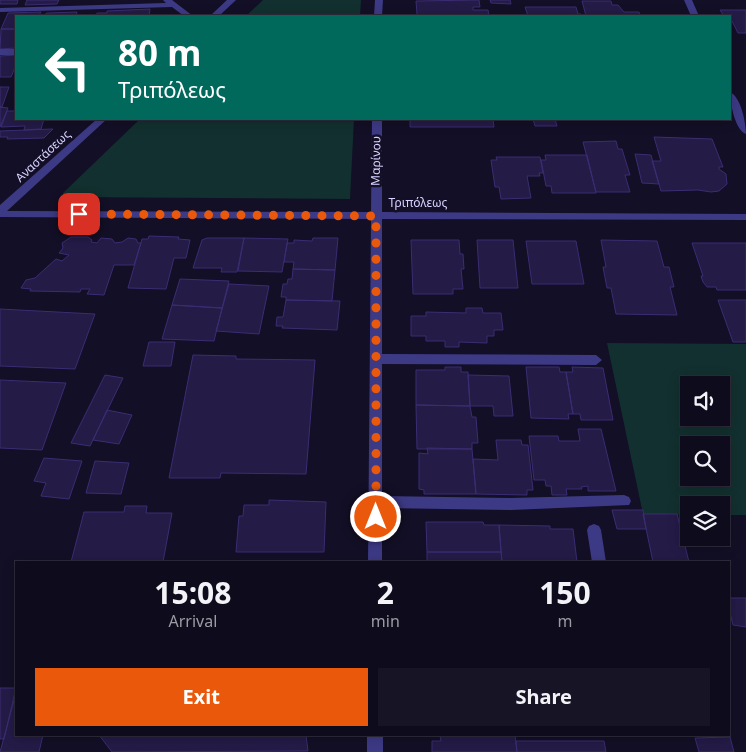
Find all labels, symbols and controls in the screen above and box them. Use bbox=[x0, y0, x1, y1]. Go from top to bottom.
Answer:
text: 80 m bbox=[118, 29, 201, 76]
icon: left bbox=[35, 35, 100, 100]
text: Τριπόλεως bbox=[118, 74, 226, 104]
street label: Αναστάσεως bbox=[11, 126, 74, 186]
street label: Μαρίνου bbox=[367, 136, 384, 186]
pin bbox=[58, 193, 100, 235]
street label: Τριπόλεως bbox=[389, 194, 448, 211]
icon: arrive bbox=[65, 200, 93, 228]
map controls bbox=[680, 376, 730, 546]
button: sound bbox=[680, 376, 730, 426]
button: search bbox=[680, 436, 730, 486]
position arrow bbox=[349, 490, 401, 542]
button: layers bbox=[680, 496, 730, 546]
text: 15:08 bbox=[154, 572, 231, 613]
text: 2 bbox=[377, 572, 394, 613]
text: 150 bbox=[539, 572, 591, 613]
text: Arrival bbox=[168, 610, 217, 632]
text: min bbox=[371, 610, 400, 632]
text: m bbox=[557, 610, 572, 632]
button: Exit bbox=[35, 668, 368, 726]
button: Share bbox=[378, 668, 710, 726]

